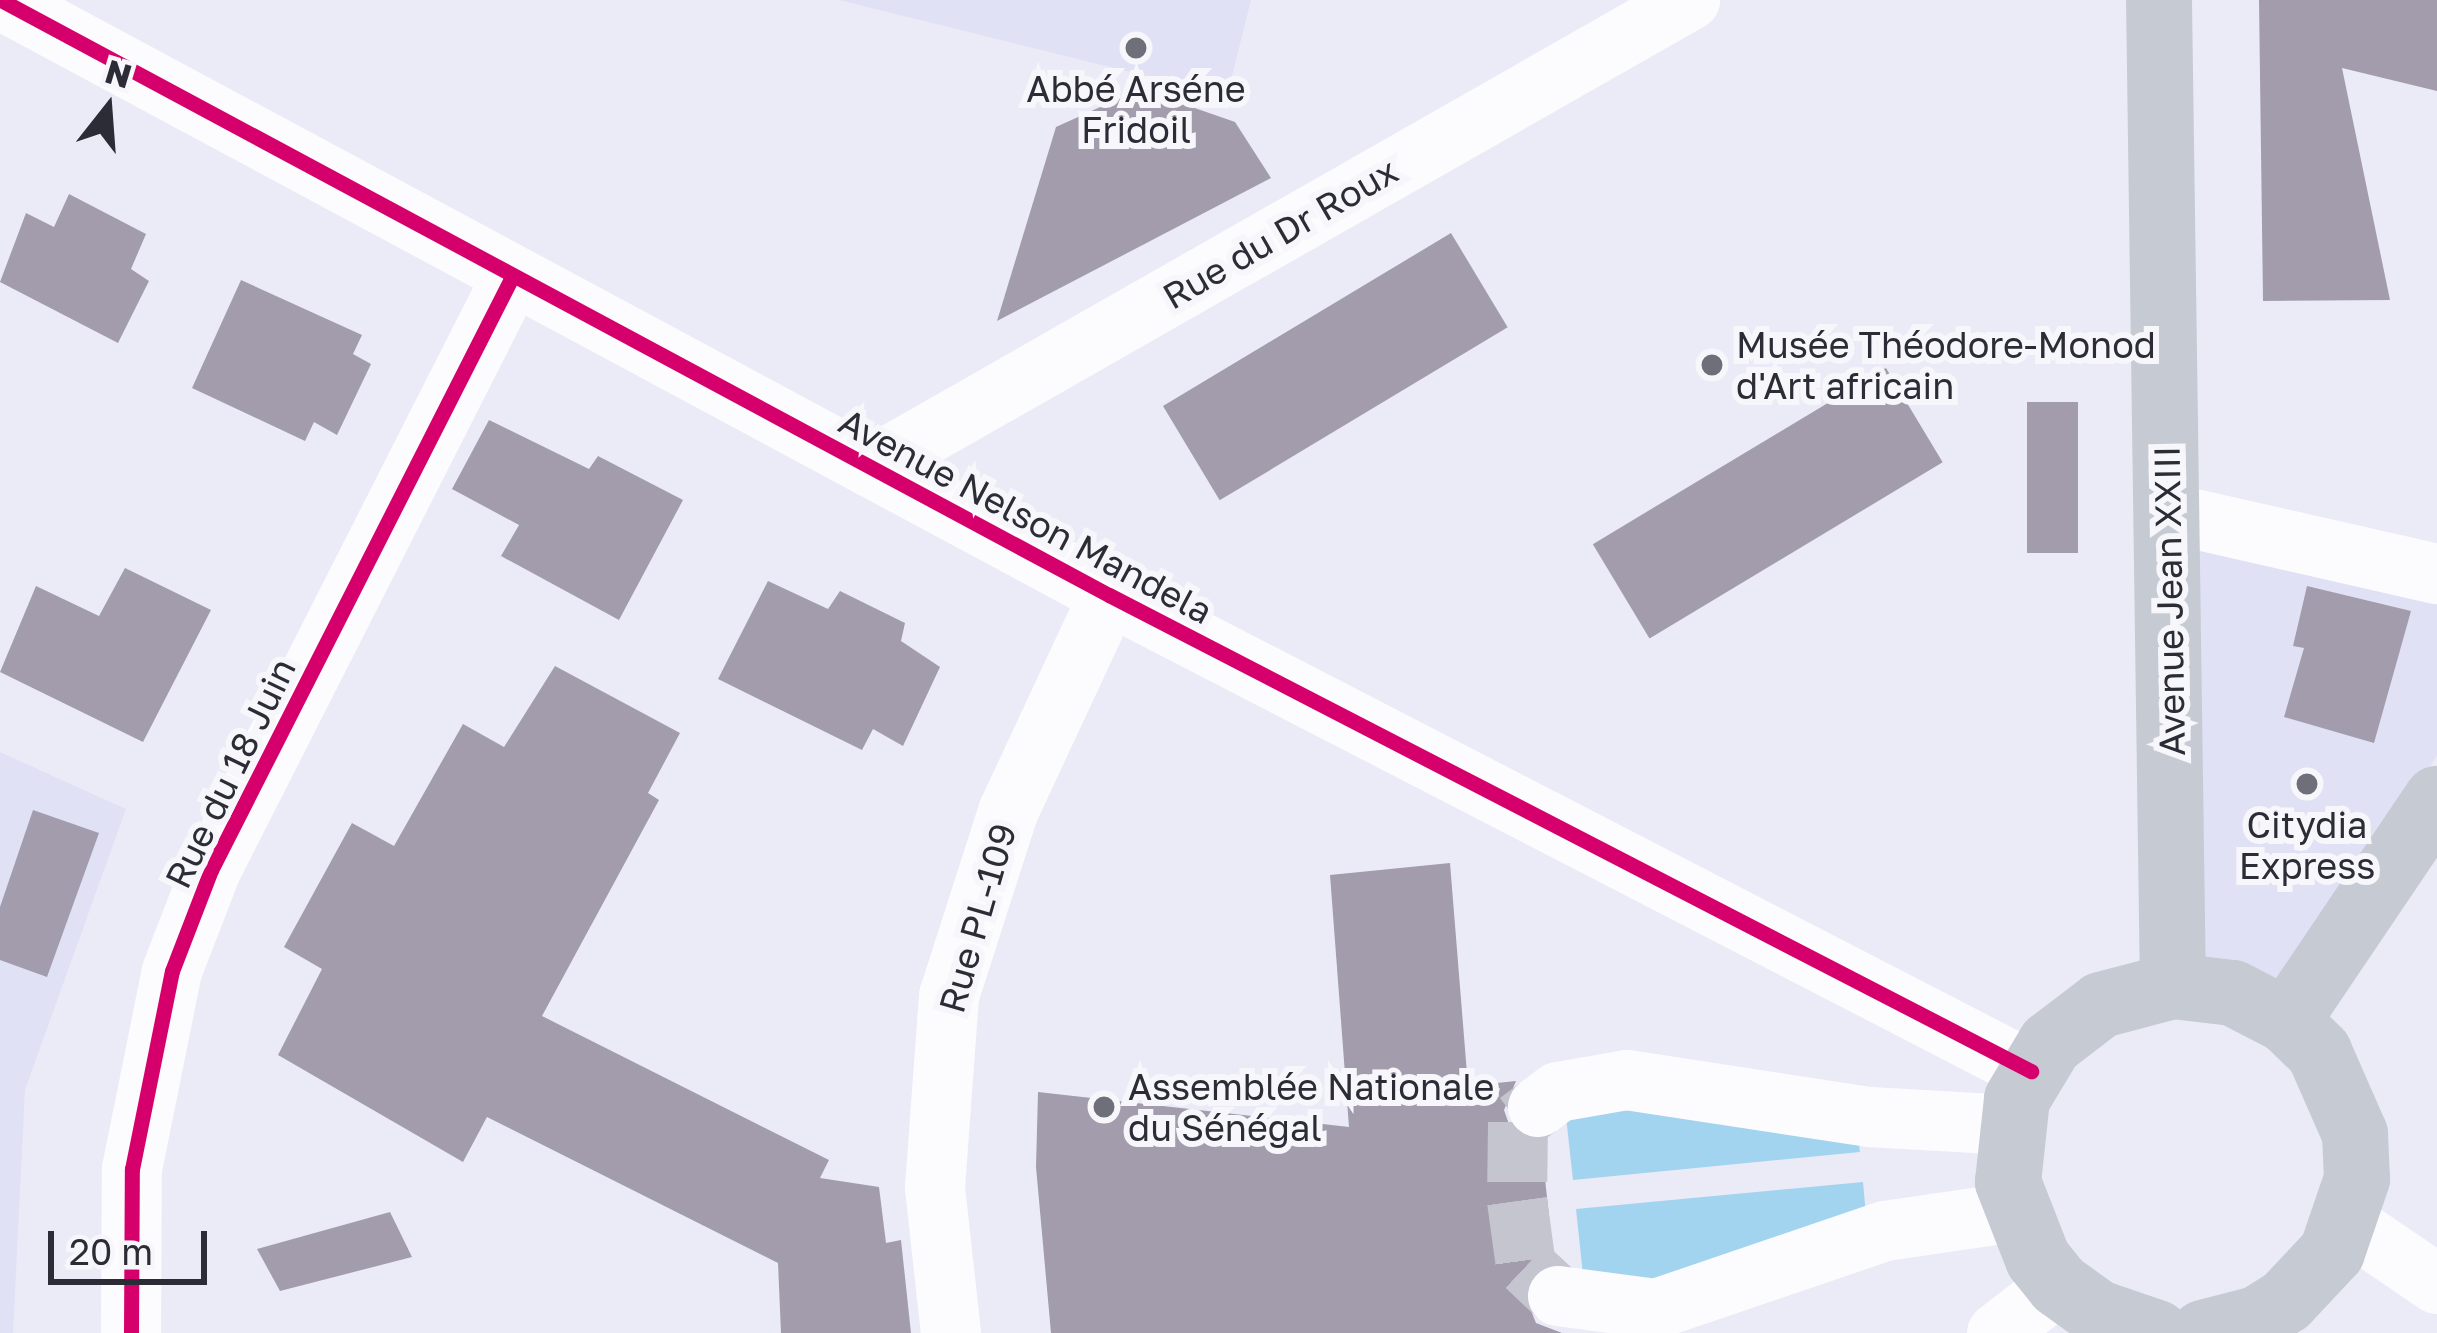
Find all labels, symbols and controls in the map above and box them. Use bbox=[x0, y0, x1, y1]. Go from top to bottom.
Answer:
marker: Abbé Arséne Fridoil bbox=[1123, 35, 1149, 61]
north arrow bbox=[48, 48, 168, 168]
text: N bbox=[101, 51, 136, 95]
place label: Abbé Arséne Fridoil bbox=[1026, 66, 1246, 151]
street label: Rue du Dr Roux bbox=[1155, 148, 1405, 318]
place label: Musée Théodore-Monod d'Art africain bbox=[1736, 322, 2156, 407]
marker: Musée Théodore-Monod d'Art africain bbox=[1699, 352, 1725, 378]
street label: Avenue Nelson Mandela bbox=[832, 399, 1220, 633]
street label: Avenue Jean XXIII bbox=[2145, 446, 2193, 756]
street label: Rue du 18 Juin bbox=[156, 651, 304, 895]
marker: Citydia Express bbox=[2294, 771, 2320, 797]
place label: Citydia Express bbox=[2239, 802, 2375, 887]
street label: Rue PL-109 bbox=[929, 818, 1025, 1018]
place label: Assemblée Nationale du Sénégal bbox=[1128, 1064, 1494, 1149]
marker: Assemblée Nationale du Sénégal bbox=[1091, 1094, 1117, 1120]
scale bar bbox=[54, 1207, 213, 1281]
text: 20 m bbox=[69, 1230, 153, 1273]

